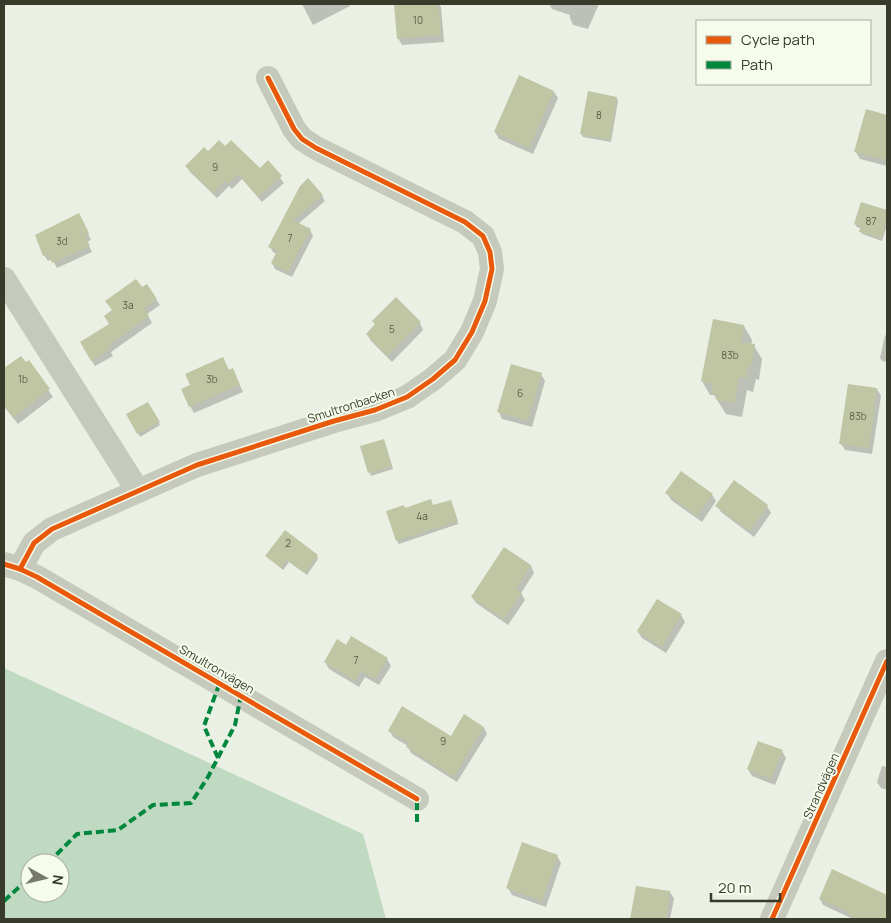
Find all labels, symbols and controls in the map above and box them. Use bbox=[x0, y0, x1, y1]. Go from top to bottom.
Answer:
house number: 10 bbox=[413, 13, 423, 27]
legend bbox=[696, 20, 871, 85]
text: Cycle path bbox=[741, 29, 815, 50]
text: Path bbox=[741, 54, 773, 75]
house number: 8 bbox=[596, 108, 602, 122]
house number: 9 bbox=[212, 160, 218, 174]
house number: 87 bbox=[866, 214, 876, 228]
house number: 7 bbox=[287, 231, 293, 245]
house number: 3d bbox=[56, 234, 68, 248]
house number: 3a bbox=[122, 298, 134, 312]
house number: 5 bbox=[389, 322, 395, 336]
house number: 83b bbox=[721, 348, 739, 362]
house number: 1b bbox=[18, 372, 28, 386]
house number: 3b bbox=[206, 372, 218, 386]
street label: Smultronbacken bbox=[305, 383, 397, 427]
house number: 6 bbox=[517, 386, 523, 400]
house number: 83b bbox=[849, 409, 867, 423]
house number: 4a bbox=[416, 509, 428, 523]
house number: 2 bbox=[285, 536, 291, 550]
street label: Smultronvägen bbox=[176, 641, 258, 697]
house number: 7 bbox=[353, 653, 359, 667]
house number: 9 bbox=[440, 734, 446, 748]
street label: Strandvägen bbox=[799, 750, 843, 822]
north arrow bbox=[20, 853, 70, 903]
scale bar bbox=[711, 870, 780, 902]
text: N bbox=[48, 874, 68, 886]
text: 20 m bbox=[718, 877, 751, 898]

